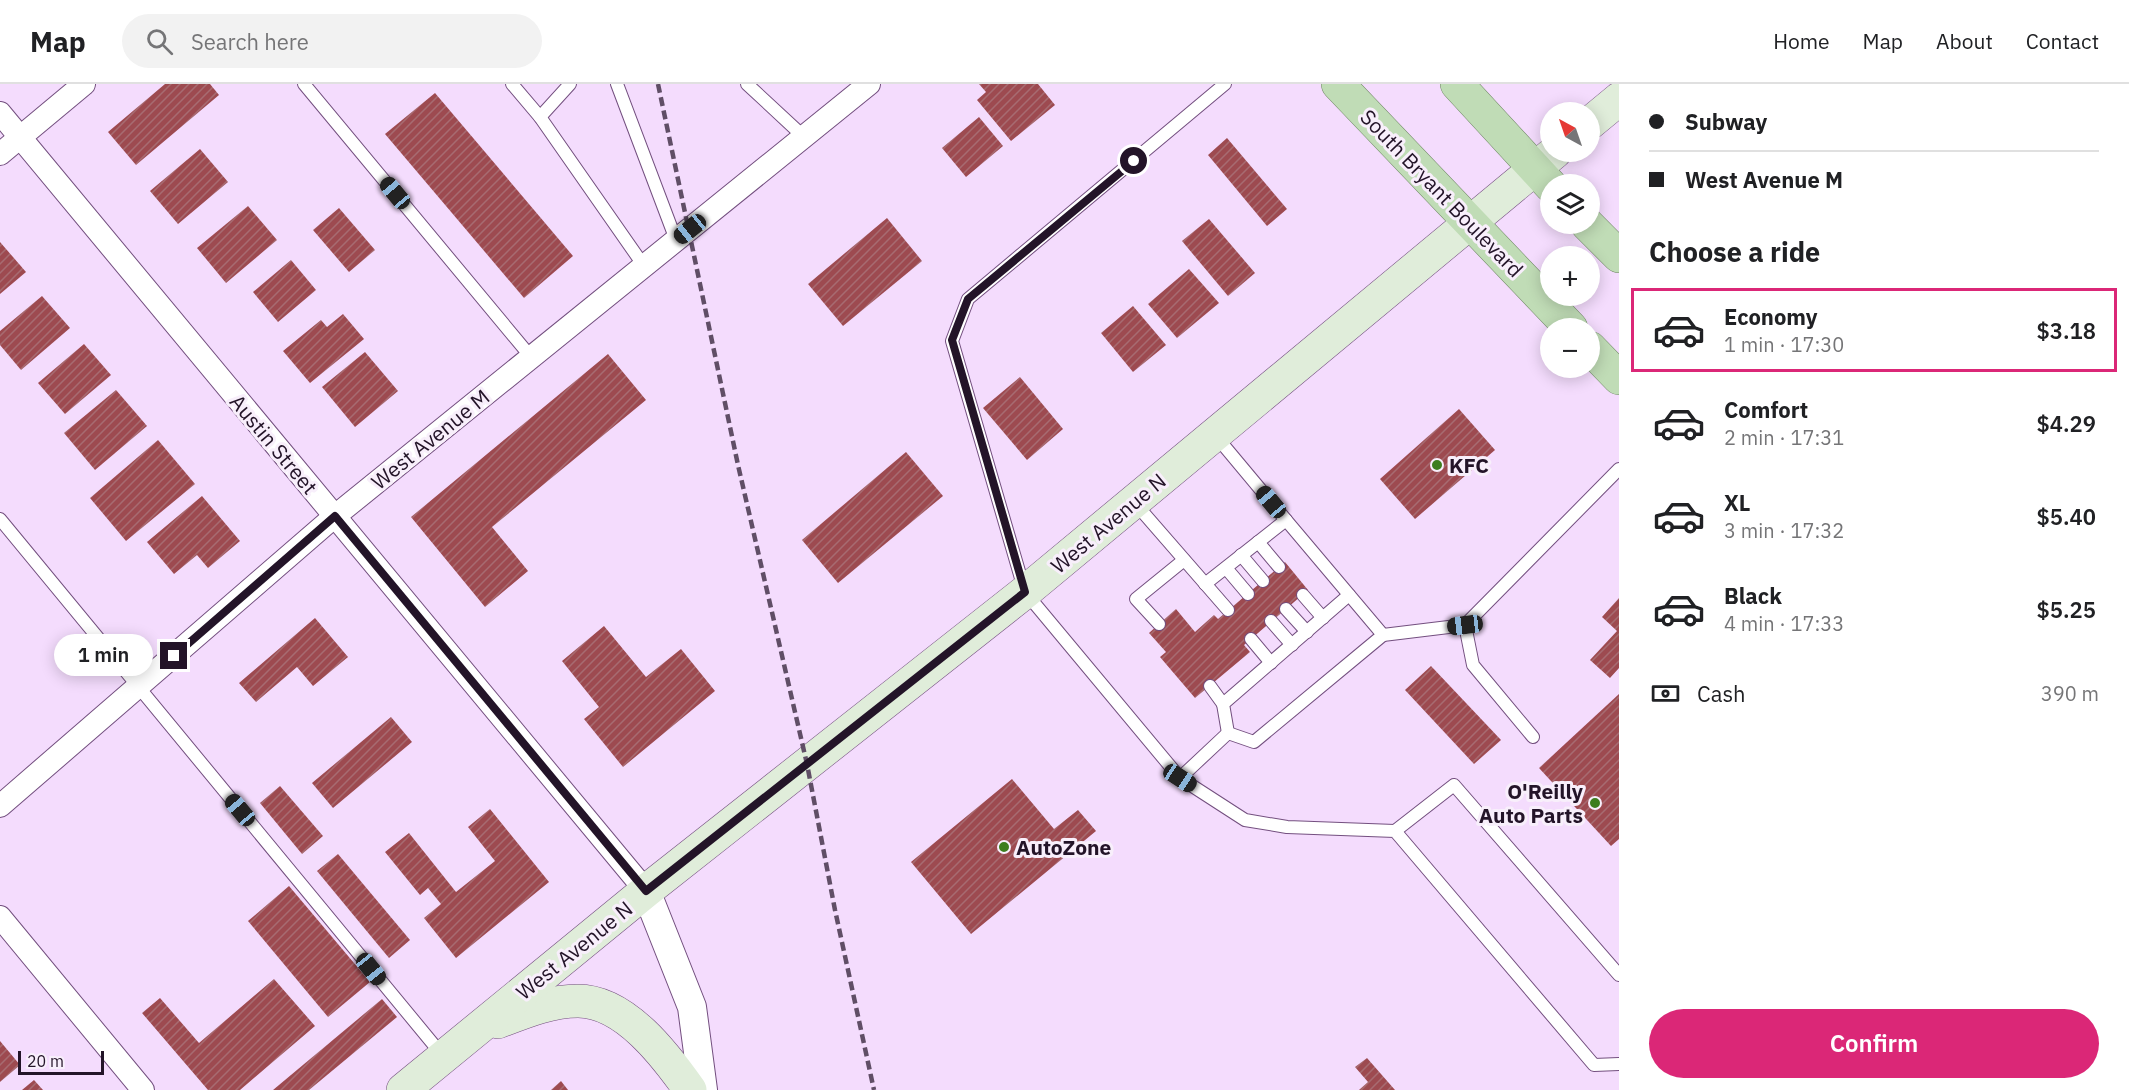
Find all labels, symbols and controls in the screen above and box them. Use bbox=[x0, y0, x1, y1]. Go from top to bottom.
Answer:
search box bbox=[122, 14, 542, 68]
text: Map bbox=[30, 23, 86, 60]
icon: search bbox=[143, 25, 176, 58]
text: Search here bbox=[191, 27, 309, 56]
text: Home bbox=[1773, 27, 1830, 55]
text: Map bbox=[1863, 27, 1903, 55]
text: About bbox=[1936, 27, 1993, 55]
text: Contact bbox=[2026, 27, 2099, 55]
north arrow bbox=[1540, 102, 1600, 162]
map controls bbox=[1540, 102, 1600, 378]
street label: South Bryant Boulevard bbox=[1354, 103, 1530, 283]
text: Subway bbox=[1685, 107, 1767, 136]
route start bbox=[1120, 147, 1147, 174]
text: West Avenue M bbox=[1685, 165, 1843, 194]
car bbox=[377, 173, 413, 213]
button: layers bbox=[1540, 174, 1600, 234]
car bbox=[670, 211, 710, 247]
text: Choose a ride bbox=[1649, 234, 1820, 269]
button: + bbox=[1540, 246, 1600, 306]
text: Economy bbox=[1724, 302, 1818, 331]
icon: car bbox=[1652, 303, 1706, 357]
text: $3.18 bbox=[2037, 316, 2096, 345]
button: − bbox=[1540, 318, 1600, 378]
text: 1 min · 17:30 bbox=[1724, 331, 1844, 358]
street label: West Avenue M bbox=[365, 383, 495, 495]
street label: Austin Street bbox=[224, 388, 324, 500]
text: Comfort bbox=[1724, 395, 1808, 424]
icon: car bbox=[1652, 396, 1706, 450]
text: $4.29 bbox=[2037, 409, 2096, 438]
text: 2 min · 17:31 bbox=[1724, 424, 1844, 451]
place label: KFC bbox=[1449, 451, 1489, 479]
marker: KFC bbox=[1430, 458, 1444, 472]
street label: West Avenue N bbox=[1045, 467, 1171, 579]
car bbox=[1253, 482, 1289, 522]
text: XL bbox=[1724, 488, 1750, 517]
icon: car bbox=[1652, 489, 1706, 543]
text: $5.40 bbox=[2037, 502, 2096, 531]
text: 3 min · 17:32 bbox=[1724, 517, 1844, 544]
text: Black bbox=[1724, 581, 1782, 610]
icon: car bbox=[1652, 582, 1706, 636]
text: $5.25 bbox=[2037, 595, 2096, 624]
text: 4 min · 17:33 bbox=[1724, 610, 1844, 637]
car bbox=[1446, 614, 1484, 636]
callout: 1 min bbox=[54, 635, 153, 677]
text: 1 min bbox=[78, 641, 129, 668]
route end bbox=[160, 642, 187, 669]
icon: cash bbox=[1649, 677, 1682, 710]
text: Cash bbox=[1697, 679, 1746, 708]
text: 390 m bbox=[2041, 680, 2099, 707]
car bbox=[1160, 761, 1200, 795]
place label: O'Reilly Auto Parts bbox=[1479, 777, 1584, 829]
car bbox=[222, 790, 258, 830]
marker: O'Reilly Auto Parts bbox=[1588, 796, 1602, 810]
place label: AutoZone bbox=[1016, 833, 1112, 861]
marker: AutoZone bbox=[997, 840, 1011, 854]
street label: West Avenue N bbox=[510, 894, 638, 1006]
car bbox=[353, 949, 389, 989]
button: Confirm bbox=[1649, 1009, 2099, 1078]
scale bar bbox=[18, 1048, 104, 1076]
text: 20 m bbox=[27, 1051, 64, 1071]

